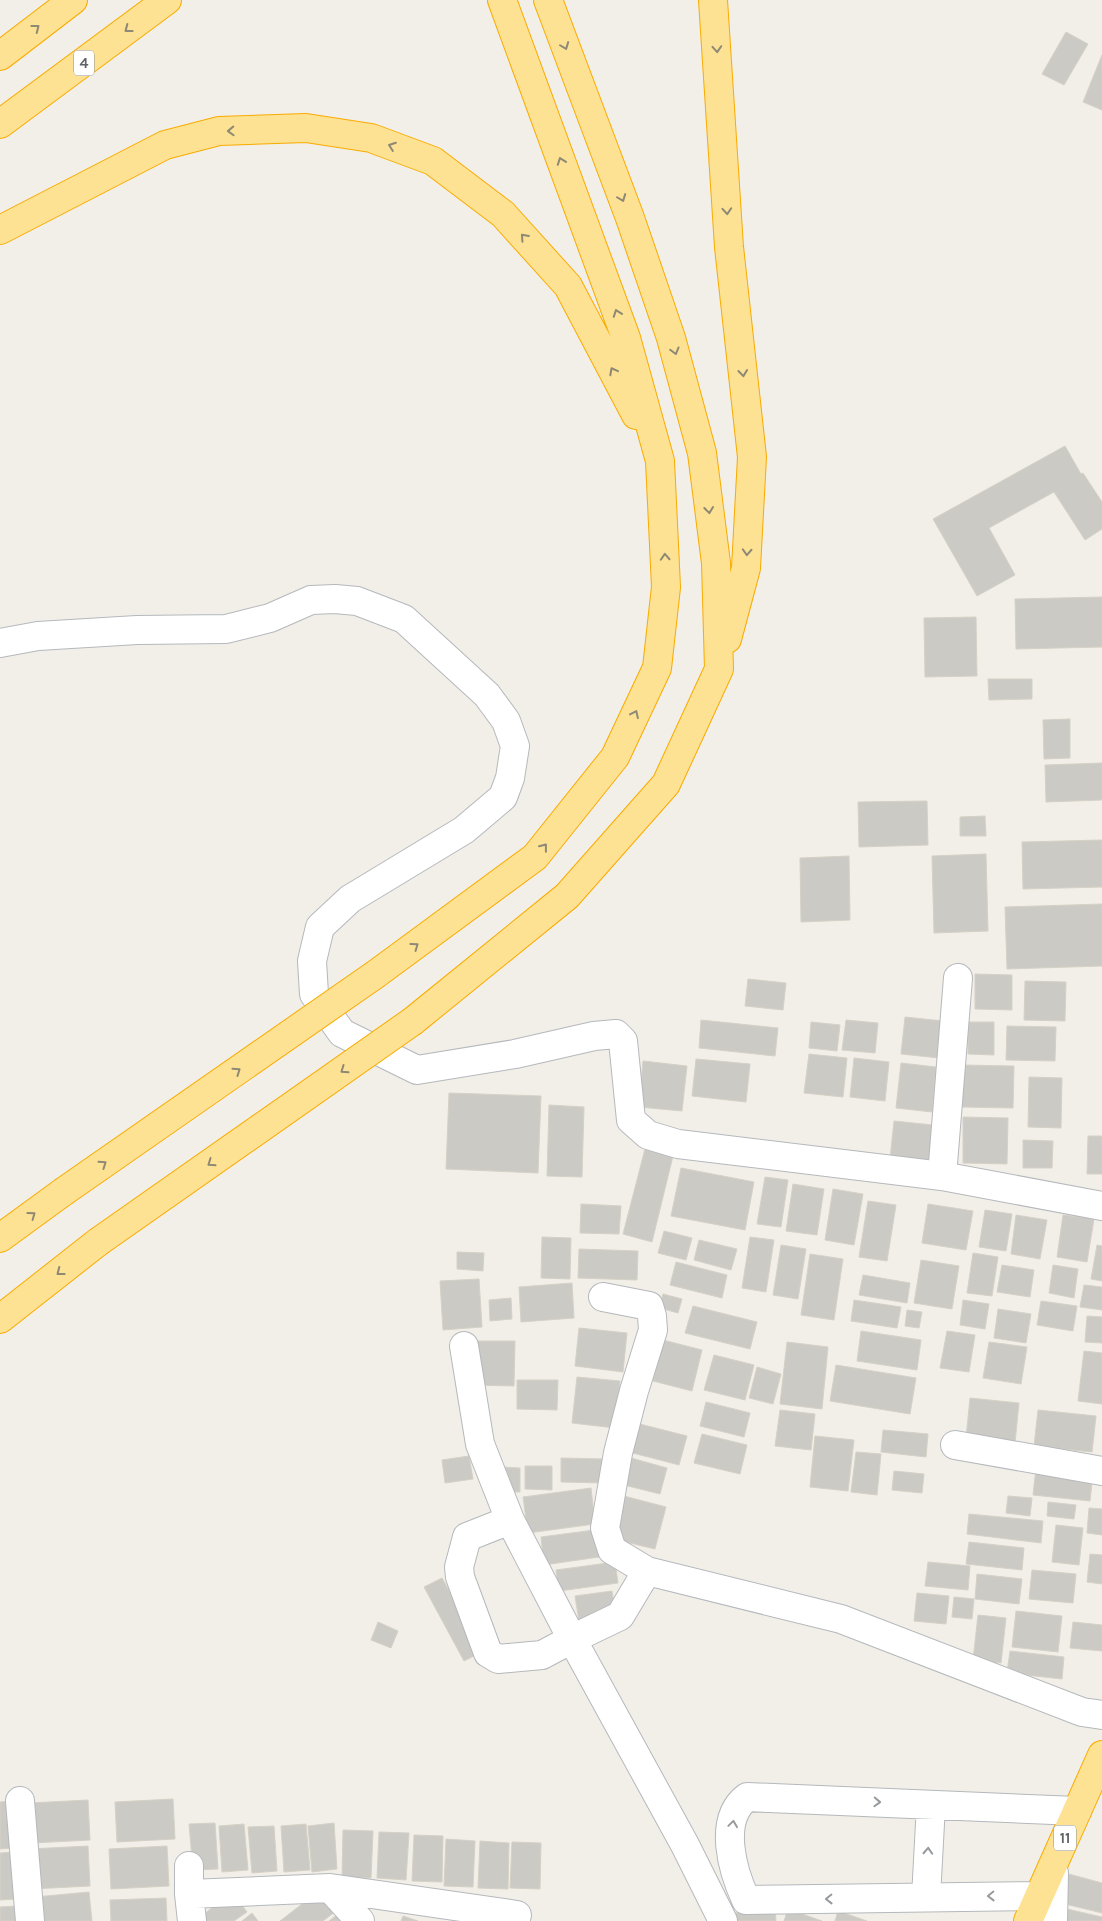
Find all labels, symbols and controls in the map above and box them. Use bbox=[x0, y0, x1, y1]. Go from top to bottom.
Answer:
one-way arrow bbox=[125, 24, 134, 32]
one-way arrow bbox=[30, 25, 39, 33]
one-way arrow bbox=[559, 41, 569, 49]
one-way arrow bbox=[711, 45, 722, 53]
road number: 4 bbox=[74, 50, 94, 76]
one-way arrow bbox=[227, 125, 235, 136]
one-way arrow bbox=[388, 142, 397, 152]
one-way arrow bbox=[557, 157, 567, 165]
one-way arrow bbox=[616, 193, 626, 202]
one-way arrow bbox=[721, 207, 732, 215]
one-way arrow bbox=[521, 233, 530, 242]
one-way arrow bbox=[613, 309, 623, 318]
one-way arrow bbox=[669, 347, 679, 355]
one-way arrow bbox=[609, 367, 619, 376]
one-way arrow bbox=[737, 369, 748, 377]
one-way arrow bbox=[704, 505, 714, 514]
one-way arrow bbox=[741, 548, 752, 556]
one-way arrow bbox=[659, 553, 670, 561]
one-way arrow bbox=[629, 710, 640, 719]
one-way arrow bbox=[538, 844, 546, 853]
one-way arrow bbox=[409, 943, 418, 951]
one-way arrow bbox=[341, 1064, 350, 1073]
one-way arrow bbox=[231, 1068, 240, 1077]
one-way arrow bbox=[208, 1157, 217, 1166]
one-way arrow bbox=[97, 1161, 107, 1170]
one-way arrow bbox=[26, 1212, 36, 1221]
one-way arrow bbox=[57, 1267, 66, 1275]
one-way arrow bbox=[874, 1797, 882, 1808]
one-way arrow bbox=[727, 1819, 737, 1828]
road number: 11 bbox=[1054, 1826, 1076, 1850]
one-way arrow bbox=[923, 1847, 934, 1855]
one-way arrow bbox=[987, 1891, 995, 1901]
one-way arrow bbox=[825, 1894, 832, 1904]

